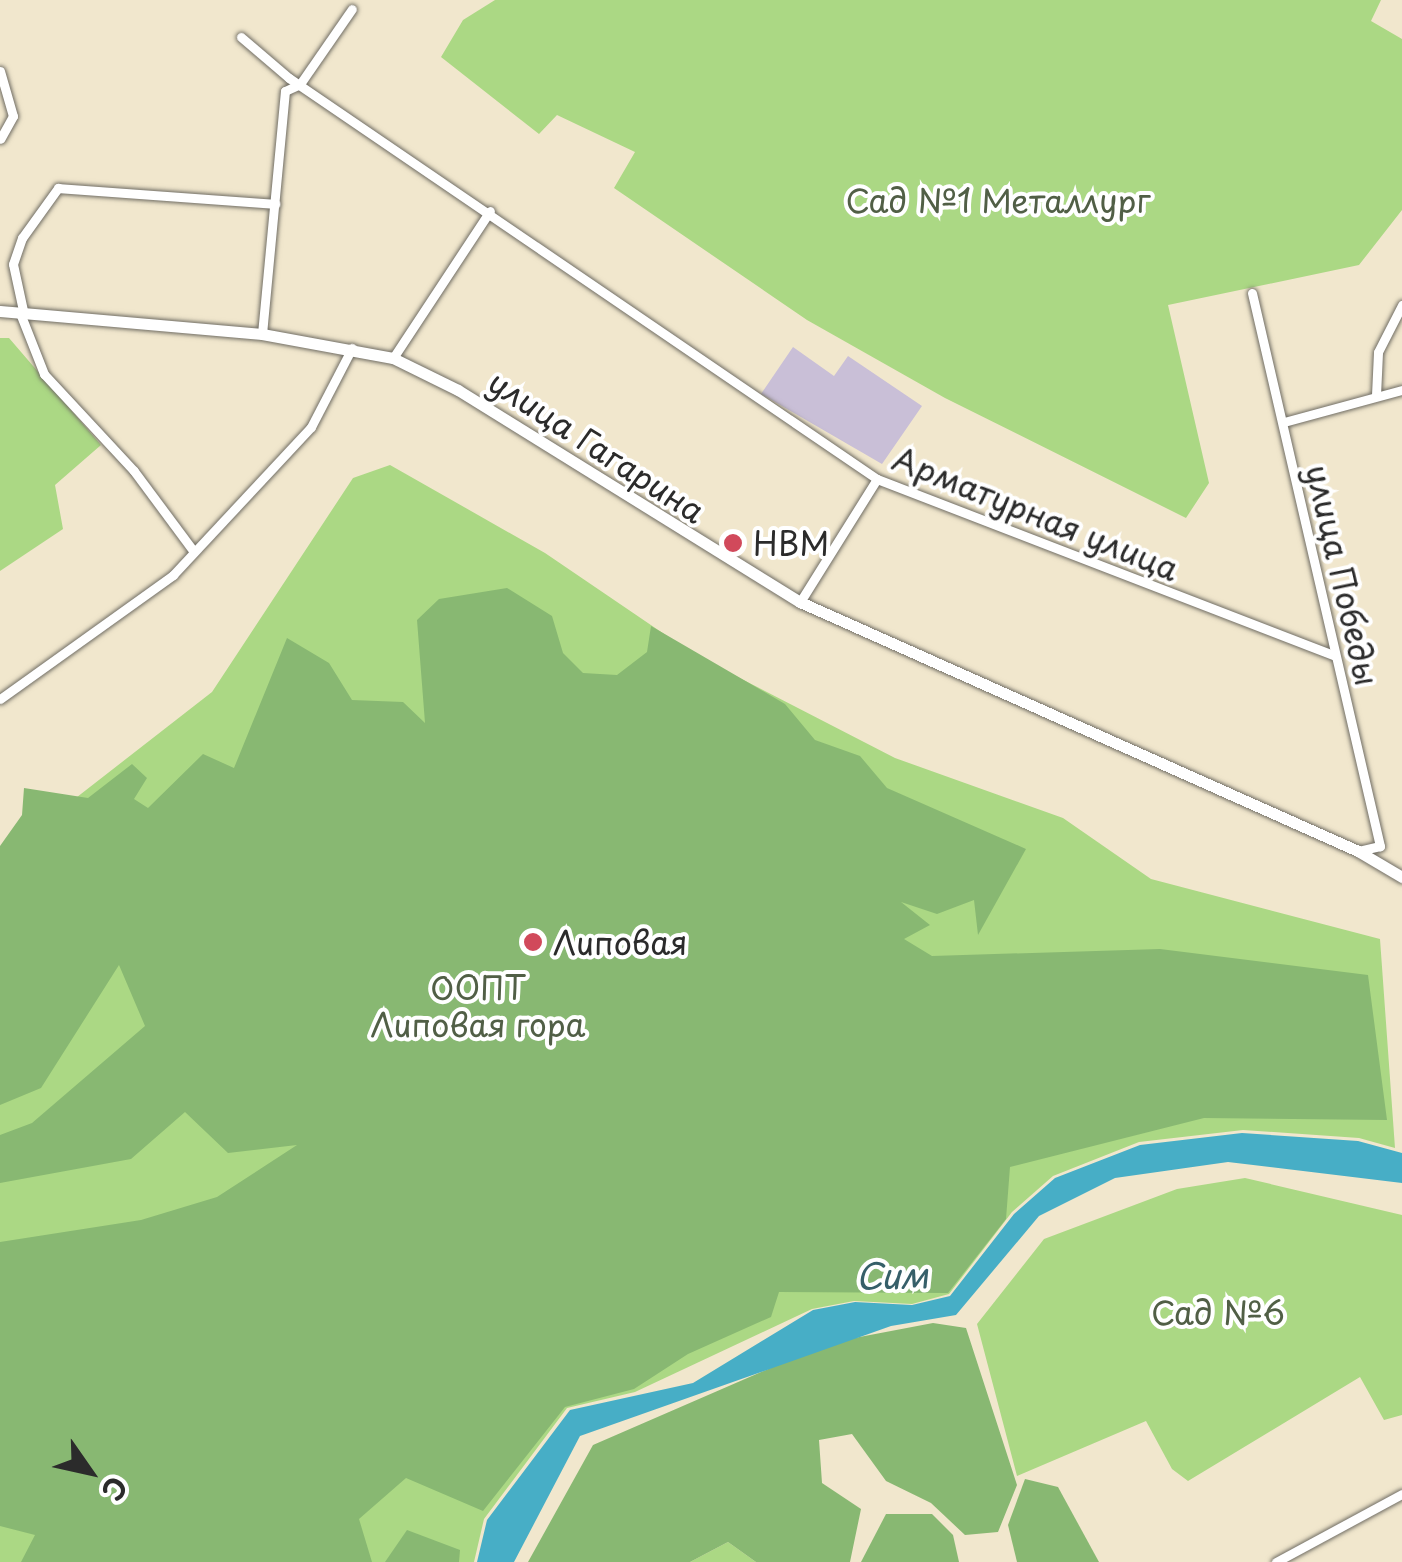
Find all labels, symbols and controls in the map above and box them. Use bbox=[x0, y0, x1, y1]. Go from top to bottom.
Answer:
park label: Сад №1 Металлург bbox=[845, 181, 1151, 219]
street label: улица Гагарина bbox=[482, 362, 712, 530]
street label: Арматурная улица bbox=[887, 438, 1185, 588]
street label: улица Победы bbox=[1299, 460, 1387, 690]
place label: НВМ bbox=[753, 524, 829, 562]
marker: НВМ bbox=[722, 532, 744, 554]
place label: Липовая bbox=[553, 923, 688, 961]
marker: Липовая bbox=[522, 931, 544, 953]
park label: ООПТ Липовая гора bbox=[371, 969, 585, 1044]
water label: Сим bbox=[855, 1253, 929, 1297]
park label: Сад №6 bbox=[1151, 1293, 1285, 1331]
north arrow bbox=[40, 1422, 140, 1522]
text: С bbox=[92, 1468, 139, 1510]

